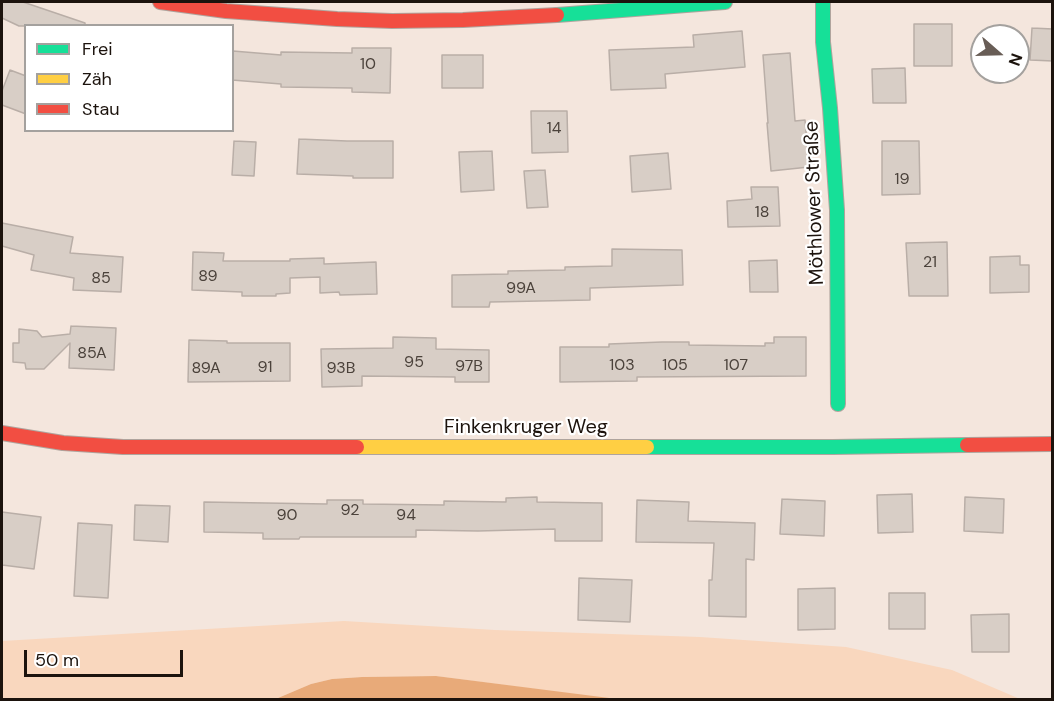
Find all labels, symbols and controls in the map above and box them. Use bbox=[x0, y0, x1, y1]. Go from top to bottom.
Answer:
legend bbox=[24, 24, 234, 132]
north arrow bbox=[970, 24, 1030, 84]
text: Frei bbox=[82, 37, 113, 61]
text: N bbox=[1004, 51, 1027, 69]
house number: 10 bbox=[360, 55, 376, 75]
text: Zäh bbox=[82, 67, 112, 91]
text: Stau bbox=[82, 97, 120, 121]
house number: 14 bbox=[547, 119, 561, 139]
street label: Möthlower Straße bbox=[800, 120, 830, 286]
house number: 19 bbox=[894, 170, 910, 190]
house number: 18 bbox=[755, 203, 769, 223]
house number: 21 bbox=[923, 253, 937, 273]
house number: 89 bbox=[198, 267, 218, 287]
house number: 85 bbox=[91, 269, 111, 289]
house number: 99A bbox=[506, 279, 536, 299]
house number: 85A bbox=[77, 344, 107, 364]
house number: 95 bbox=[404, 353, 424, 373]
house number: 103 bbox=[609, 356, 635, 376]
house number: 105 bbox=[662, 356, 688, 376]
house number: 107 bbox=[724, 356, 748, 376]
house number: 97B bbox=[455, 357, 483, 377]
house number: 91 bbox=[258, 358, 272, 378]
house number: 89A bbox=[191, 359, 221, 379]
house number: 93B bbox=[327, 359, 355, 379]
street label: Finkenkruger Weg bbox=[444, 416, 608, 440]
house number: 92 bbox=[341, 501, 359, 521]
house number: 90 bbox=[277, 506, 297, 526]
house number: 94 bbox=[396, 506, 416, 526]
scale bar bbox=[27, 638, 186, 676]
text: 50 m bbox=[35, 648, 79, 672]

